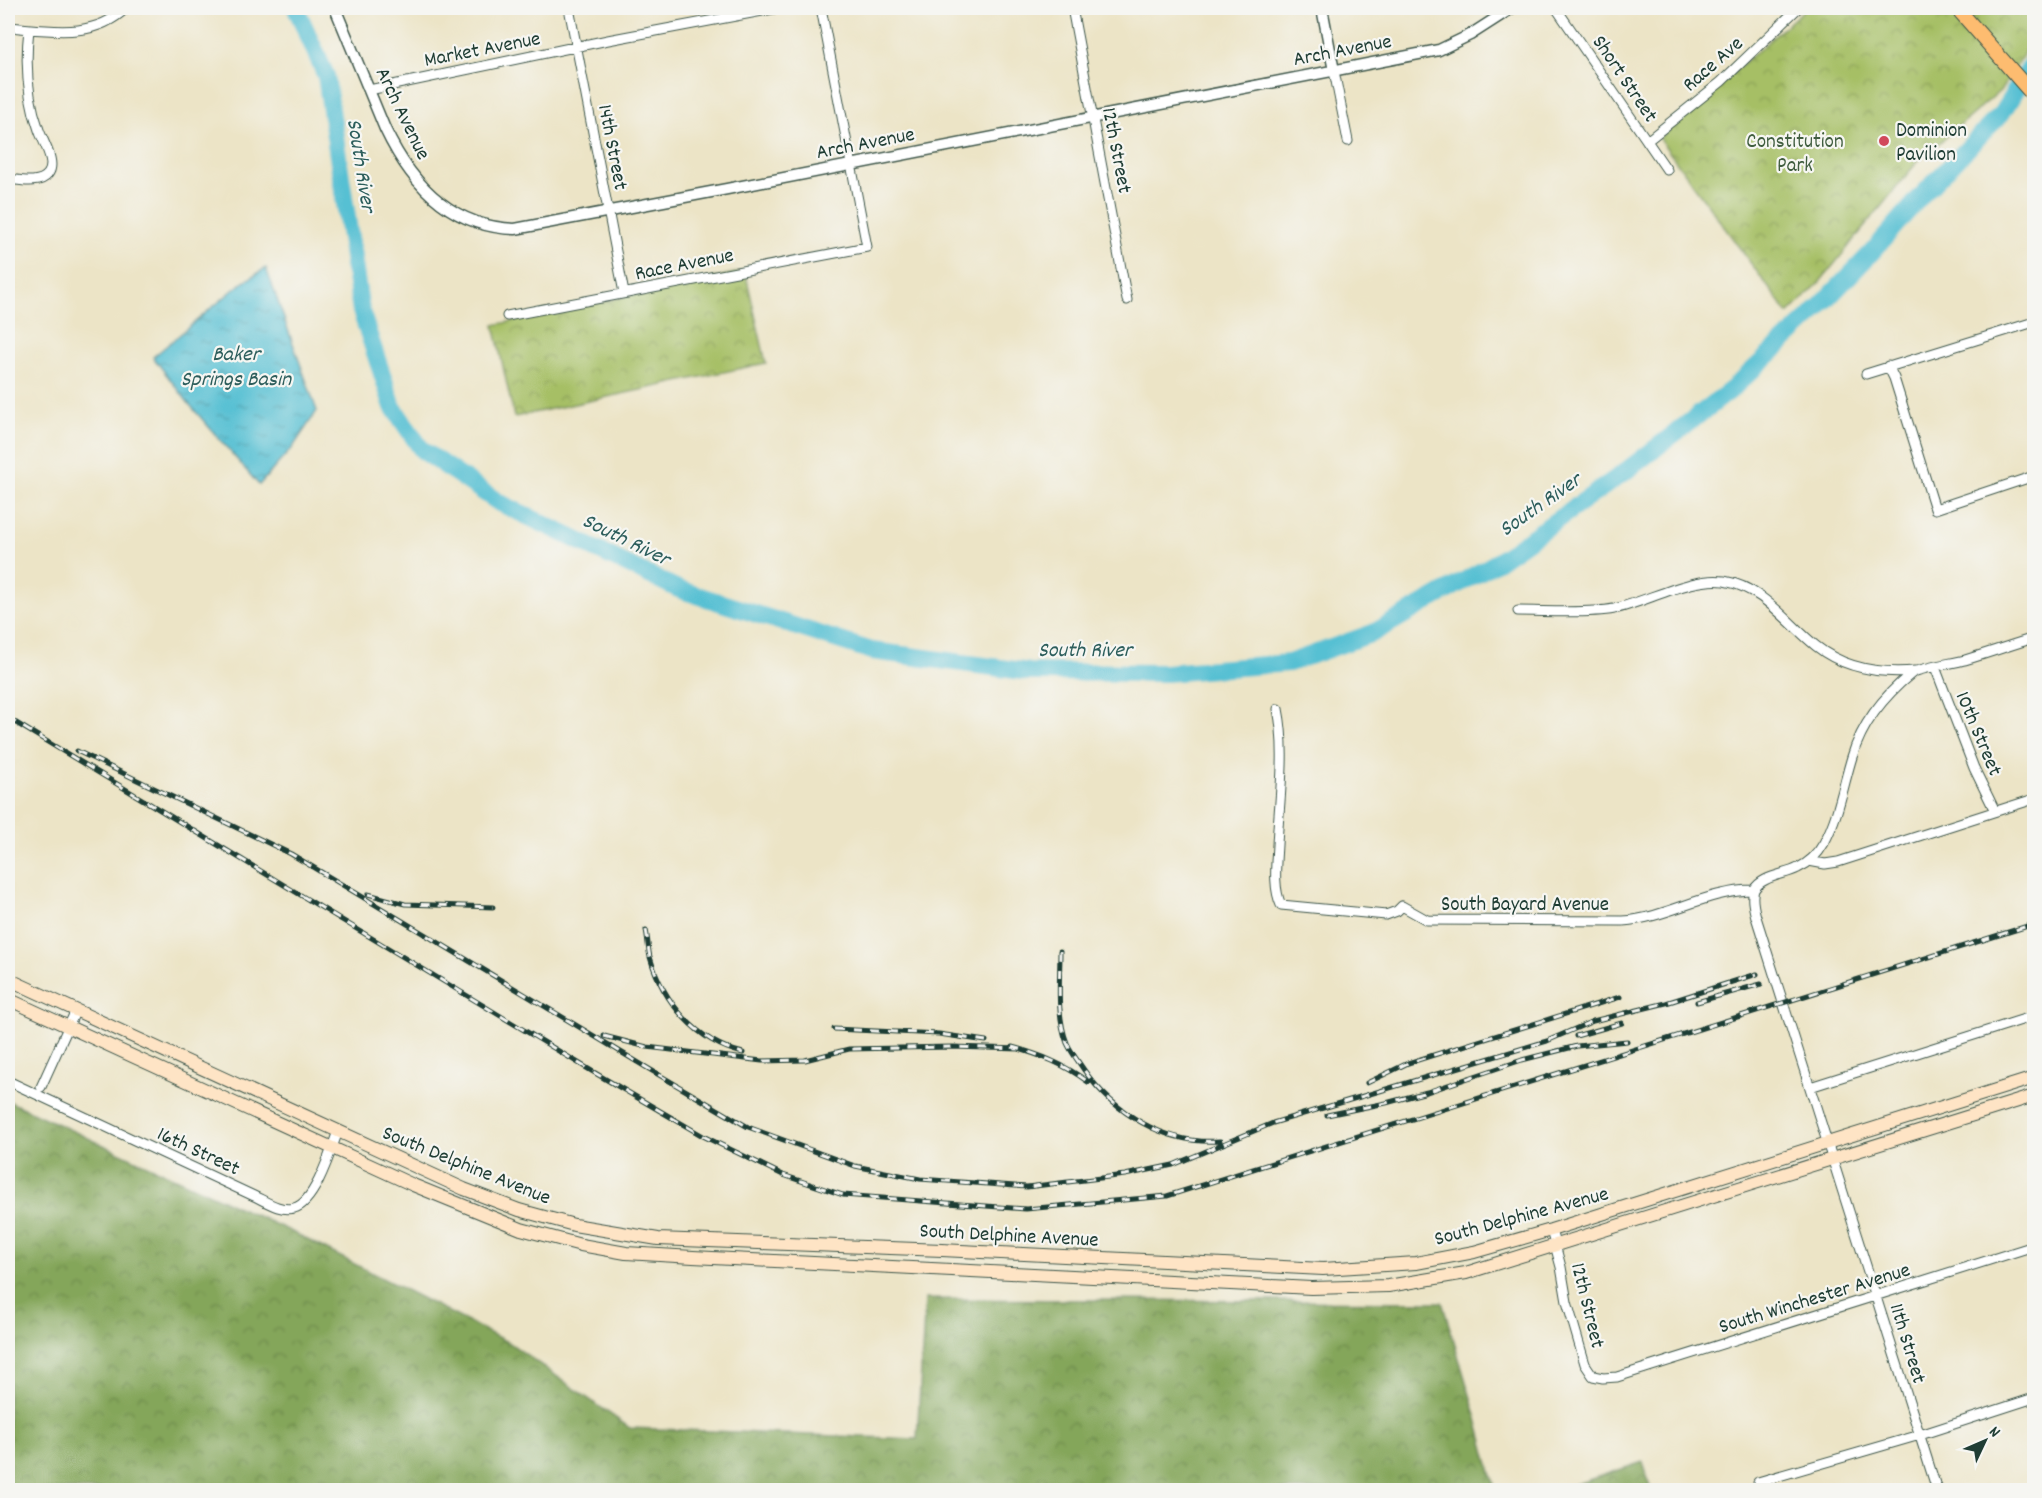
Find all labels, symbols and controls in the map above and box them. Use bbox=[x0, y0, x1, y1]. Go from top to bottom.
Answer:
street label: Market Avenue bbox=[422, 25, 543, 77]
street label: Arch Avenue bbox=[1291, 28, 1394, 76]
street label: Short Street bbox=[1583, 30, 1664, 130]
street label: Race Ave bbox=[1677, 30, 1751, 100]
street label: Arch Avenue bbox=[366, 63, 437, 166]
street label: 14th Street bbox=[588, 102, 634, 193]
street label: 12th Street bbox=[1092, 105, 1138, 196]
water label: South River bbox=[337, 117, 383, 217]
place label: Dominion Pavilion bbox=[1896, 117, 1967, 171]
street label: Arch Avenue bbox=[814, 121, 917, 169]
park label: Constitution Park bbox=[1746, 128, 1844, 182]
marker: Dominion Pavilion bbox=[1877, 134, 1891, 148]
street label: Race Avenue bbox=[633, 242, 737, 290]
water label: Baker Springs Basin bbox=[181, 340, 292, 396]
water label: South River bbox=[1494, 465, 1591, 546]
water label: South River bbox=[576, 507, 677, 577]
water label: South River bbox=[1038, 636, 1135, 667]
street label: 10th Street bbox=[1946, 687, 2009, 781]
street label: South Bayard Avenue bbox=[1441, 891, 1609, 921]
street label: South Delphine Avenue bbox=[377, 1119, 555, 1214]
street label: 16th Street bbox=[151, 1121, 244, 1185]
street label: South Delphine Avenue bbox=[1431, 1180, 1612, 1256]
street label: South Delphine Avenue bbox=[919, 1217, 1099, 1257]
street label: South Winchester Avenue bbox=[1716, 1256, 1914, 1343]
street label: 12th Street bbox=[1561, 1260, 1611, 1352]
street label: 11th Street bbox=[1880, 1300, 1933, 1388]
north arrow bbox=[1955, 1411, 2015, 1471]
text: N bbox=[1983, 1421, 2005, 1443]

